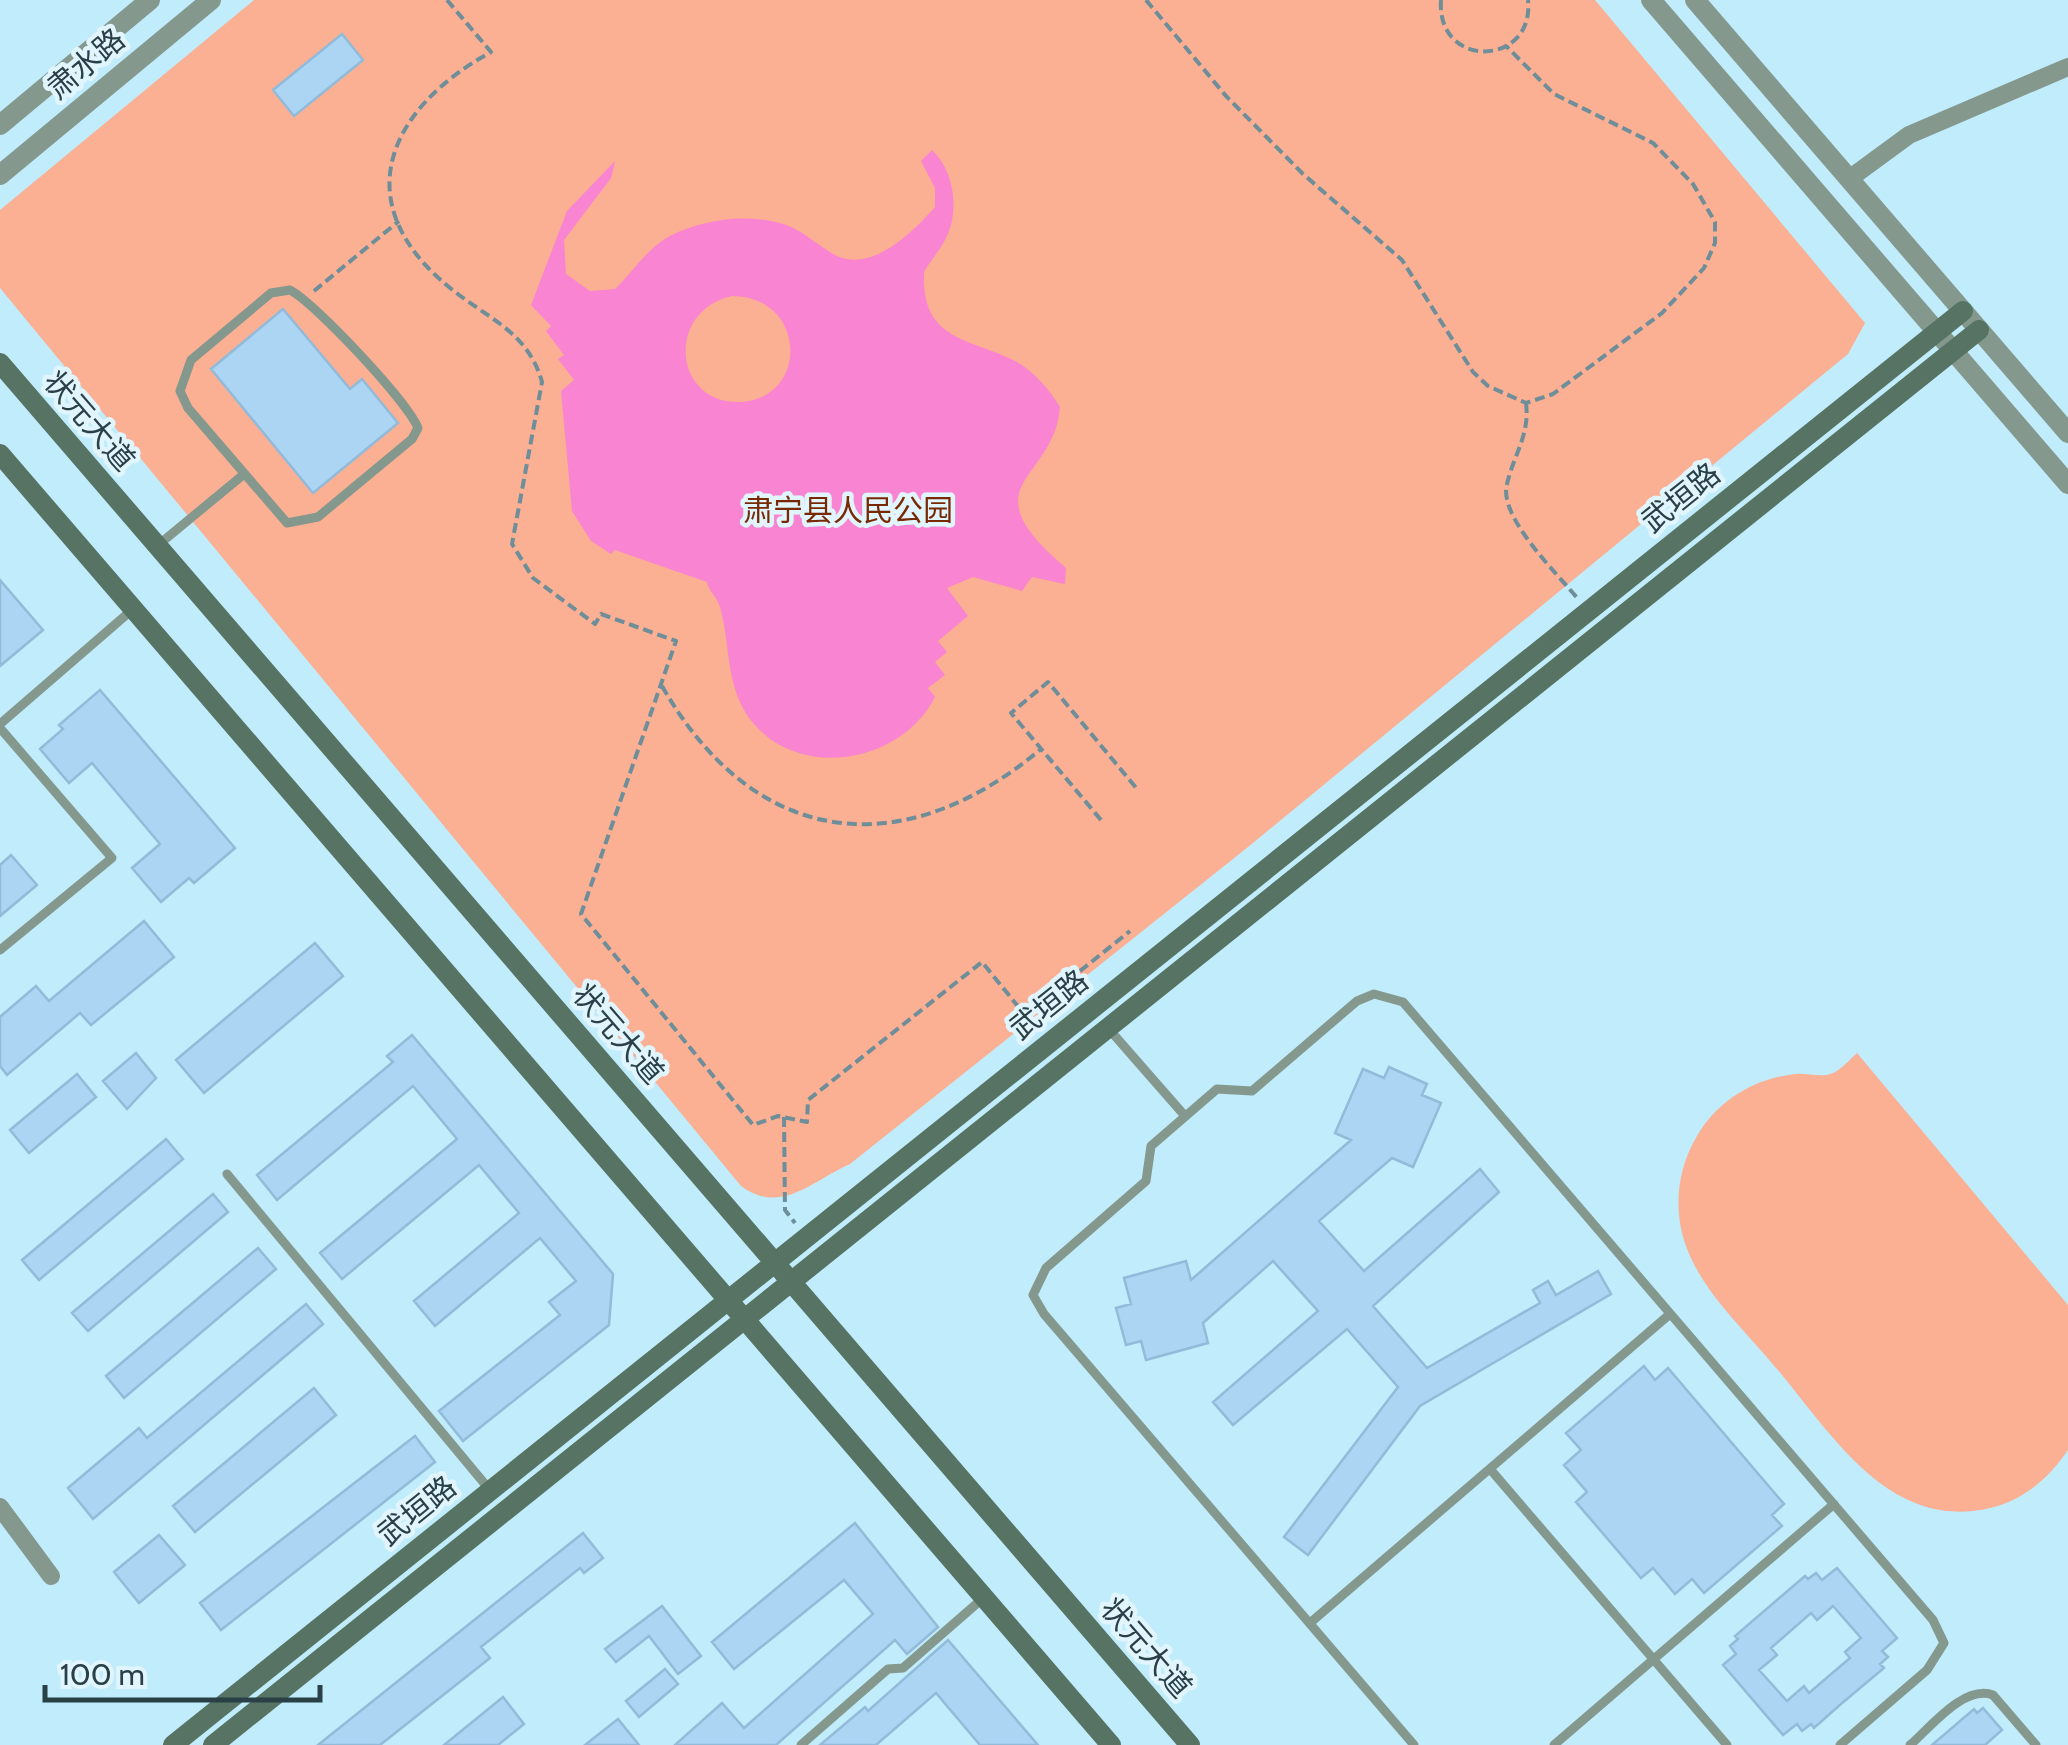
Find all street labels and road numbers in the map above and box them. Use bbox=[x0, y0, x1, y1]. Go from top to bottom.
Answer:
street label: 肃水路 bbox=[39, 21, 132, 107]
street label: 状元大道 bbox=[36, 363, 143, 478]
street label: 武垣路 bbox=[1634, 455, 1727, 540]
street label: 武垣路 bbox=[1002, 962, 1095, 1047]
street label: 状元大道 bbox=[565, 976, 672, 1091]
street label: 武垣路 bbox=[370, 1468, 463, 1553]
street label: 状元大道 bbox=[1093, 1590, 1200, 1705]

